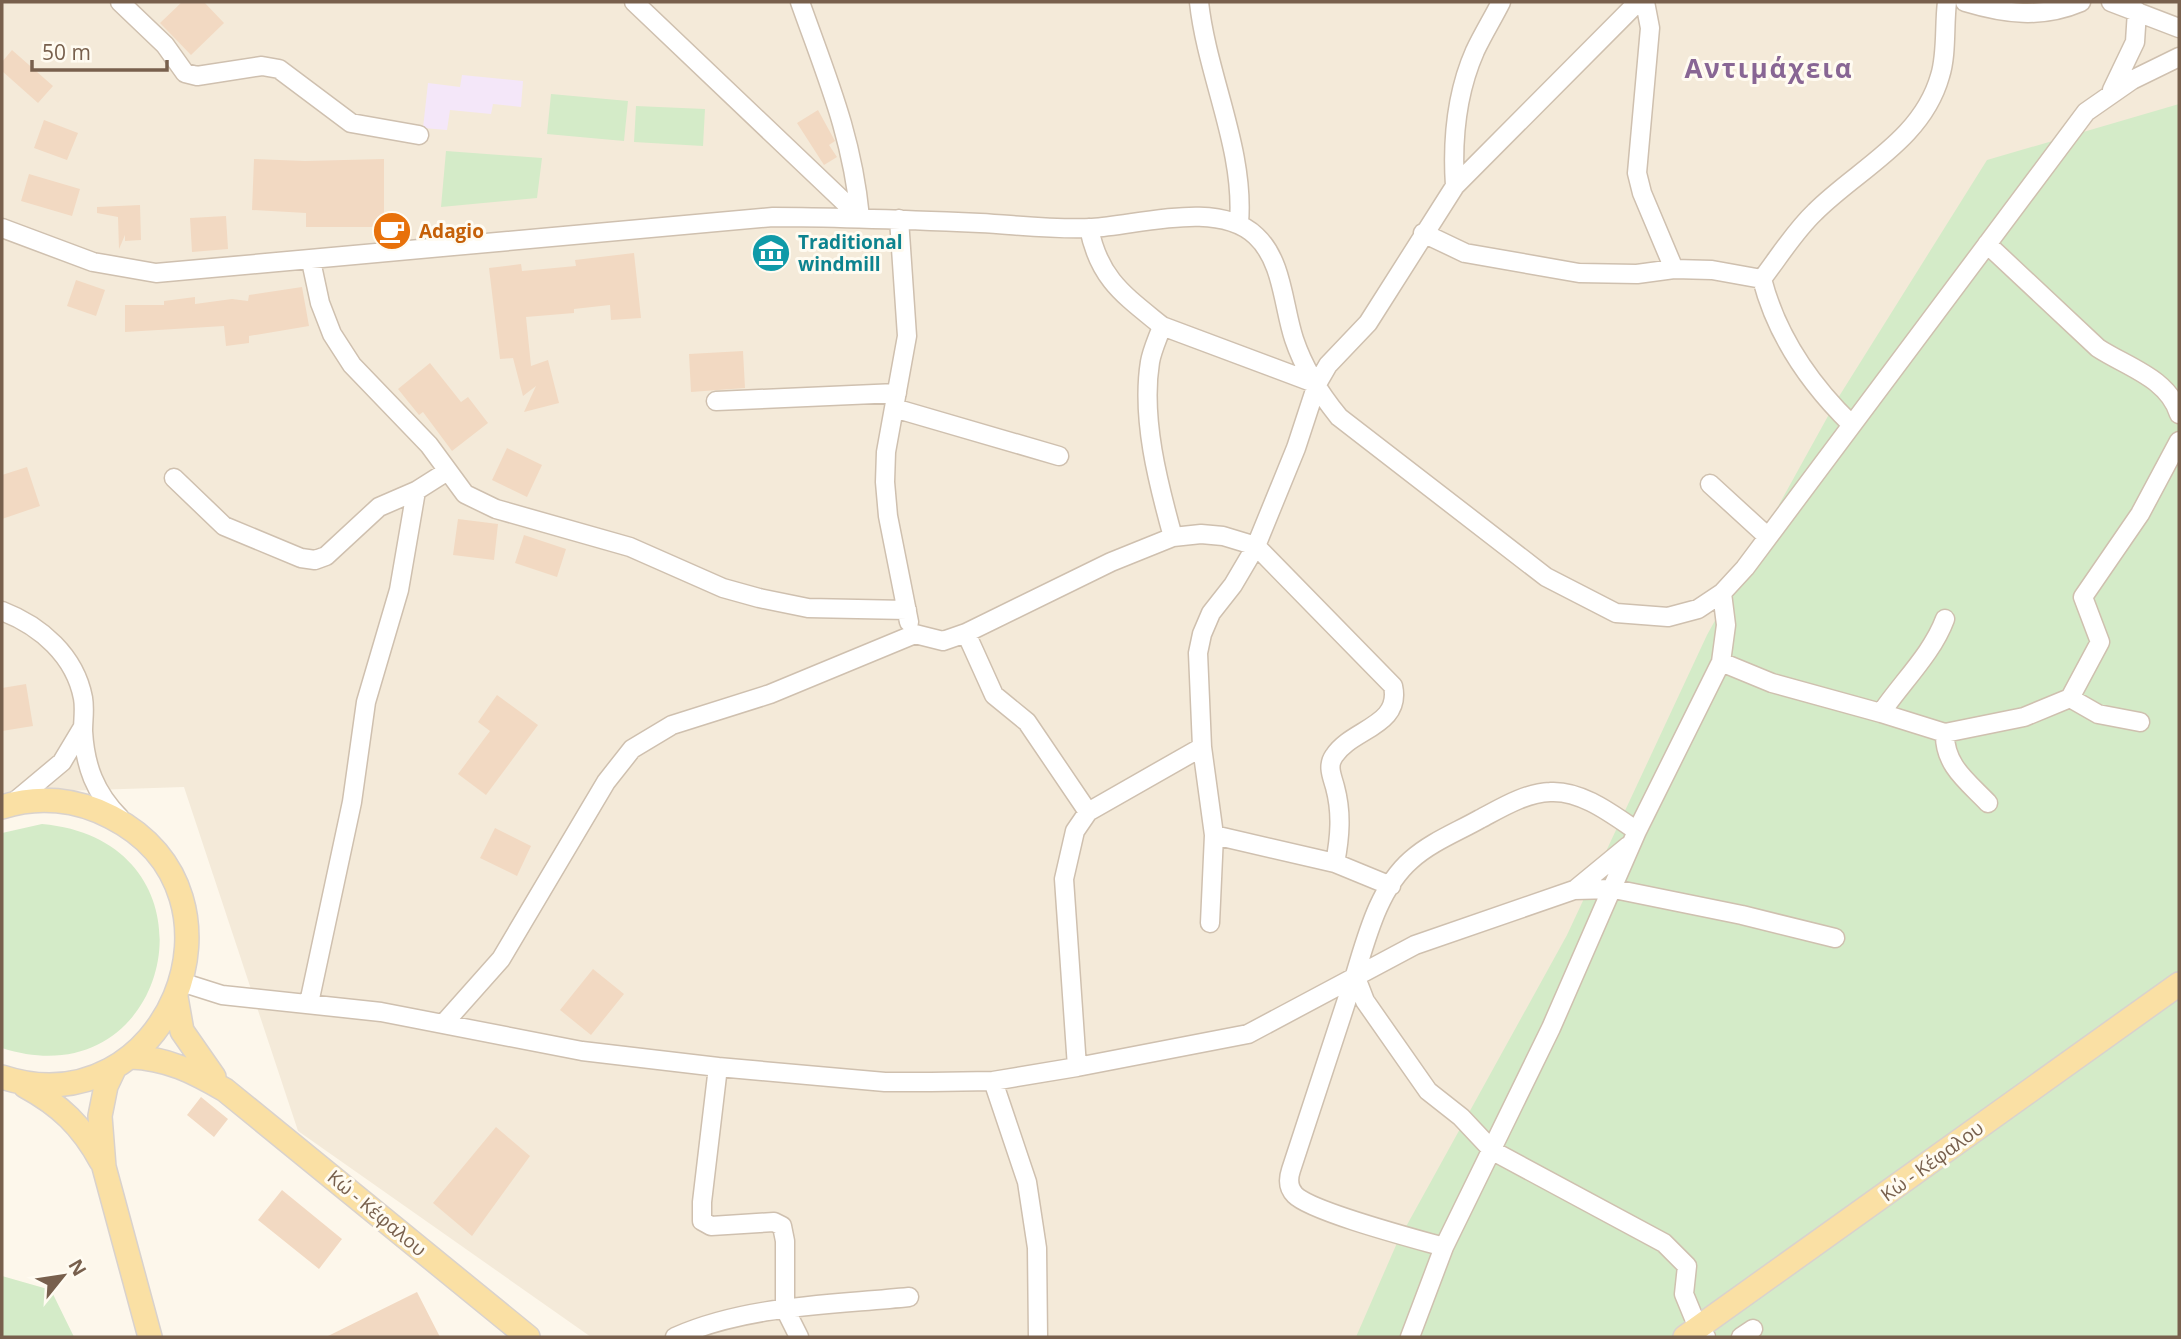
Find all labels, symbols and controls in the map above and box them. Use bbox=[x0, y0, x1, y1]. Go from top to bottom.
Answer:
scale bar bbox=[32, 28, 166, 72]
text: 50 m bbox=[42, 38, 91, 66]
district label: Αντιμάχεια bbox=[1684, 50, 1854, 86]
cafe icon: Adagio bbox=[371, 210, 413, 252]
place label: Adagio bbox=[419, 218, 484, 244]
place label: Traditional windmill bbox=[798, 229, 903, 277]
museum icon: Traditional windmill bbox=[750, 232, 792, 274]
street label: Κώ - Κέφαλου bbox=[1875, 1115, 1989, 1207]
street label: Κώ - Κέφαλου bbox=[322, 1164, 432, 1262]
north arrow bbox=[28, 1241, 98, 1311]
text: N bbox=[63, 1254, 93, 1281]

